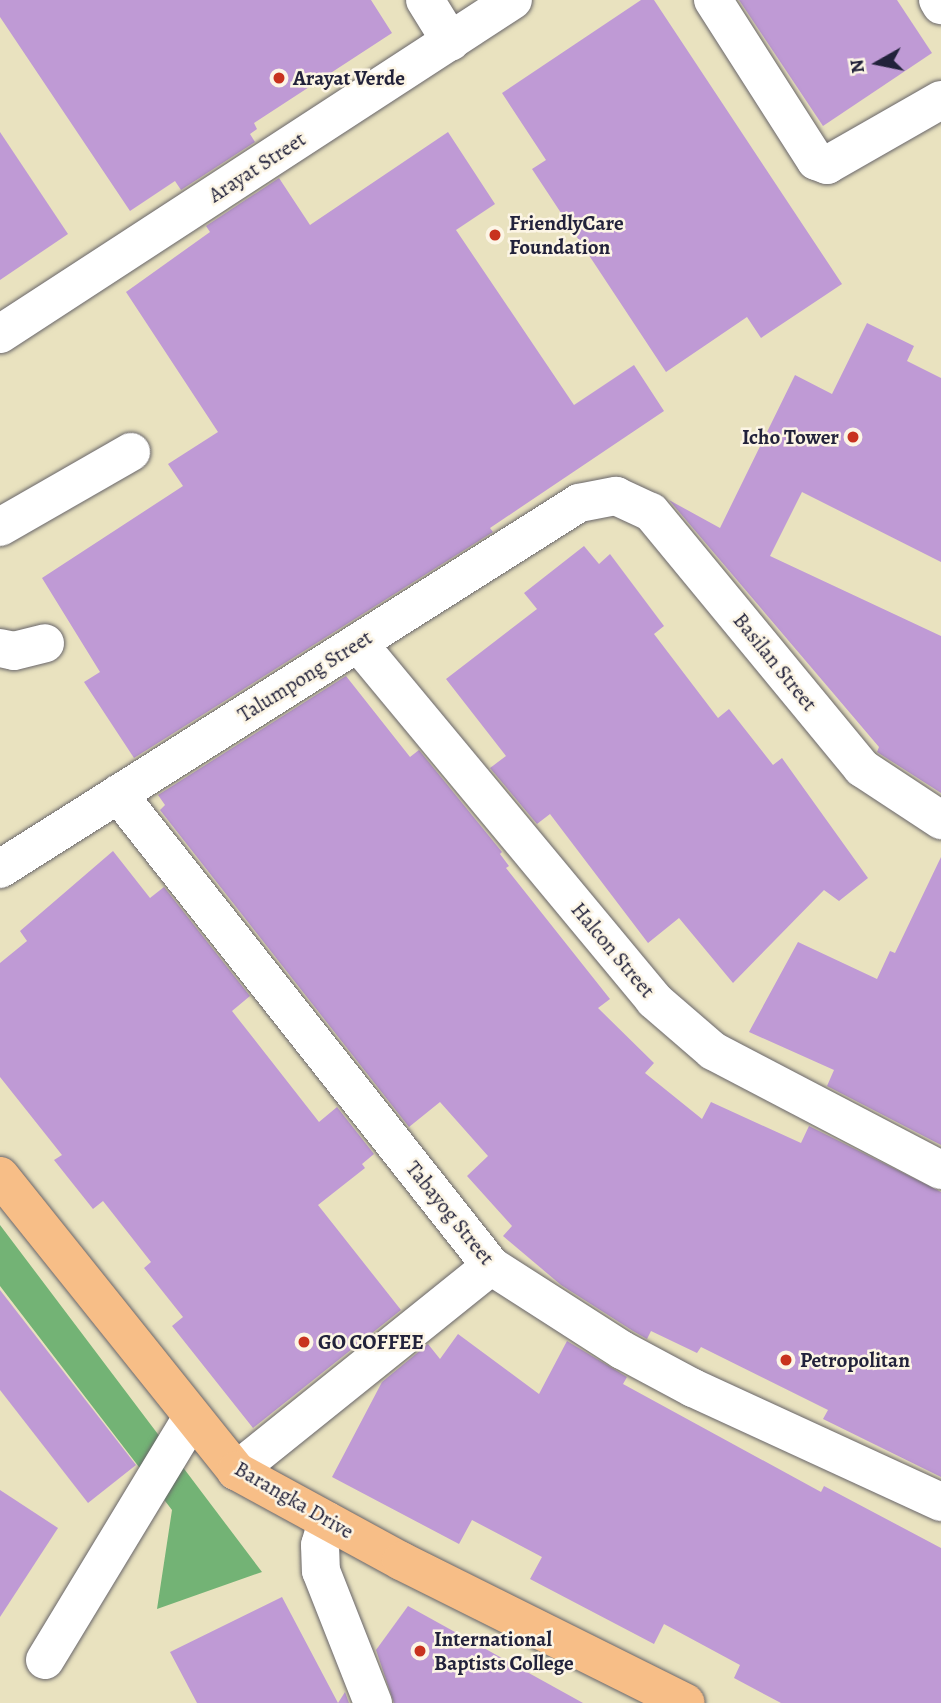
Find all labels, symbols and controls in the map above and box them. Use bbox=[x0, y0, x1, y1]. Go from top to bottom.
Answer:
north arrow bbox=[843, 28, 913, 98]
text: N bbox=[843, 57, 871, 75]
place label: Arayat Verde bbox=[293, 65, 405, 91]
marker: Arayat Verde bbox=[271, 70, 287, 86]
street label: Arayat Street bbox=[204, 126, 310, 208]
place label: FriendlyCare Foundation bbox=[509, 210, 624, 260]
marker: FriendlyCare Foundation bbox=[487, 227, 503, 243]
place label: Icho Tower bbox=[742, 424, 839, 450]
marker: Icho Tower bbox=[845, 429, 861, 445]
street label: Basilan Street bbox=[728, 608, 822, 716]
street label: Talumpong Street bbox=[233, 625, 377, 727]
street label: Halcon Street bbox=[566, 897, 660, 1003]
street label: Tabayog Street bbox=[401, 1156, 499, 1270]
place label: GO COFFEE bbox=[318, 1329, 424, 1355]
marker: GO COFFEE bbox=[296, 1334, 312, 1350]
place label: Petropolitan bbox=[800, 1347, 910, 1373]
marker: Petropolitan bbox=[778, 1352, 794, 1368]
street label: Barangka Drive bbox=[230, 1456, 358, 1544]
place label: International Baptists College bbox=[434, 1626, 574, 1676]
marker: International Baptists College bbox=[412, 1643, 428, 1659]

